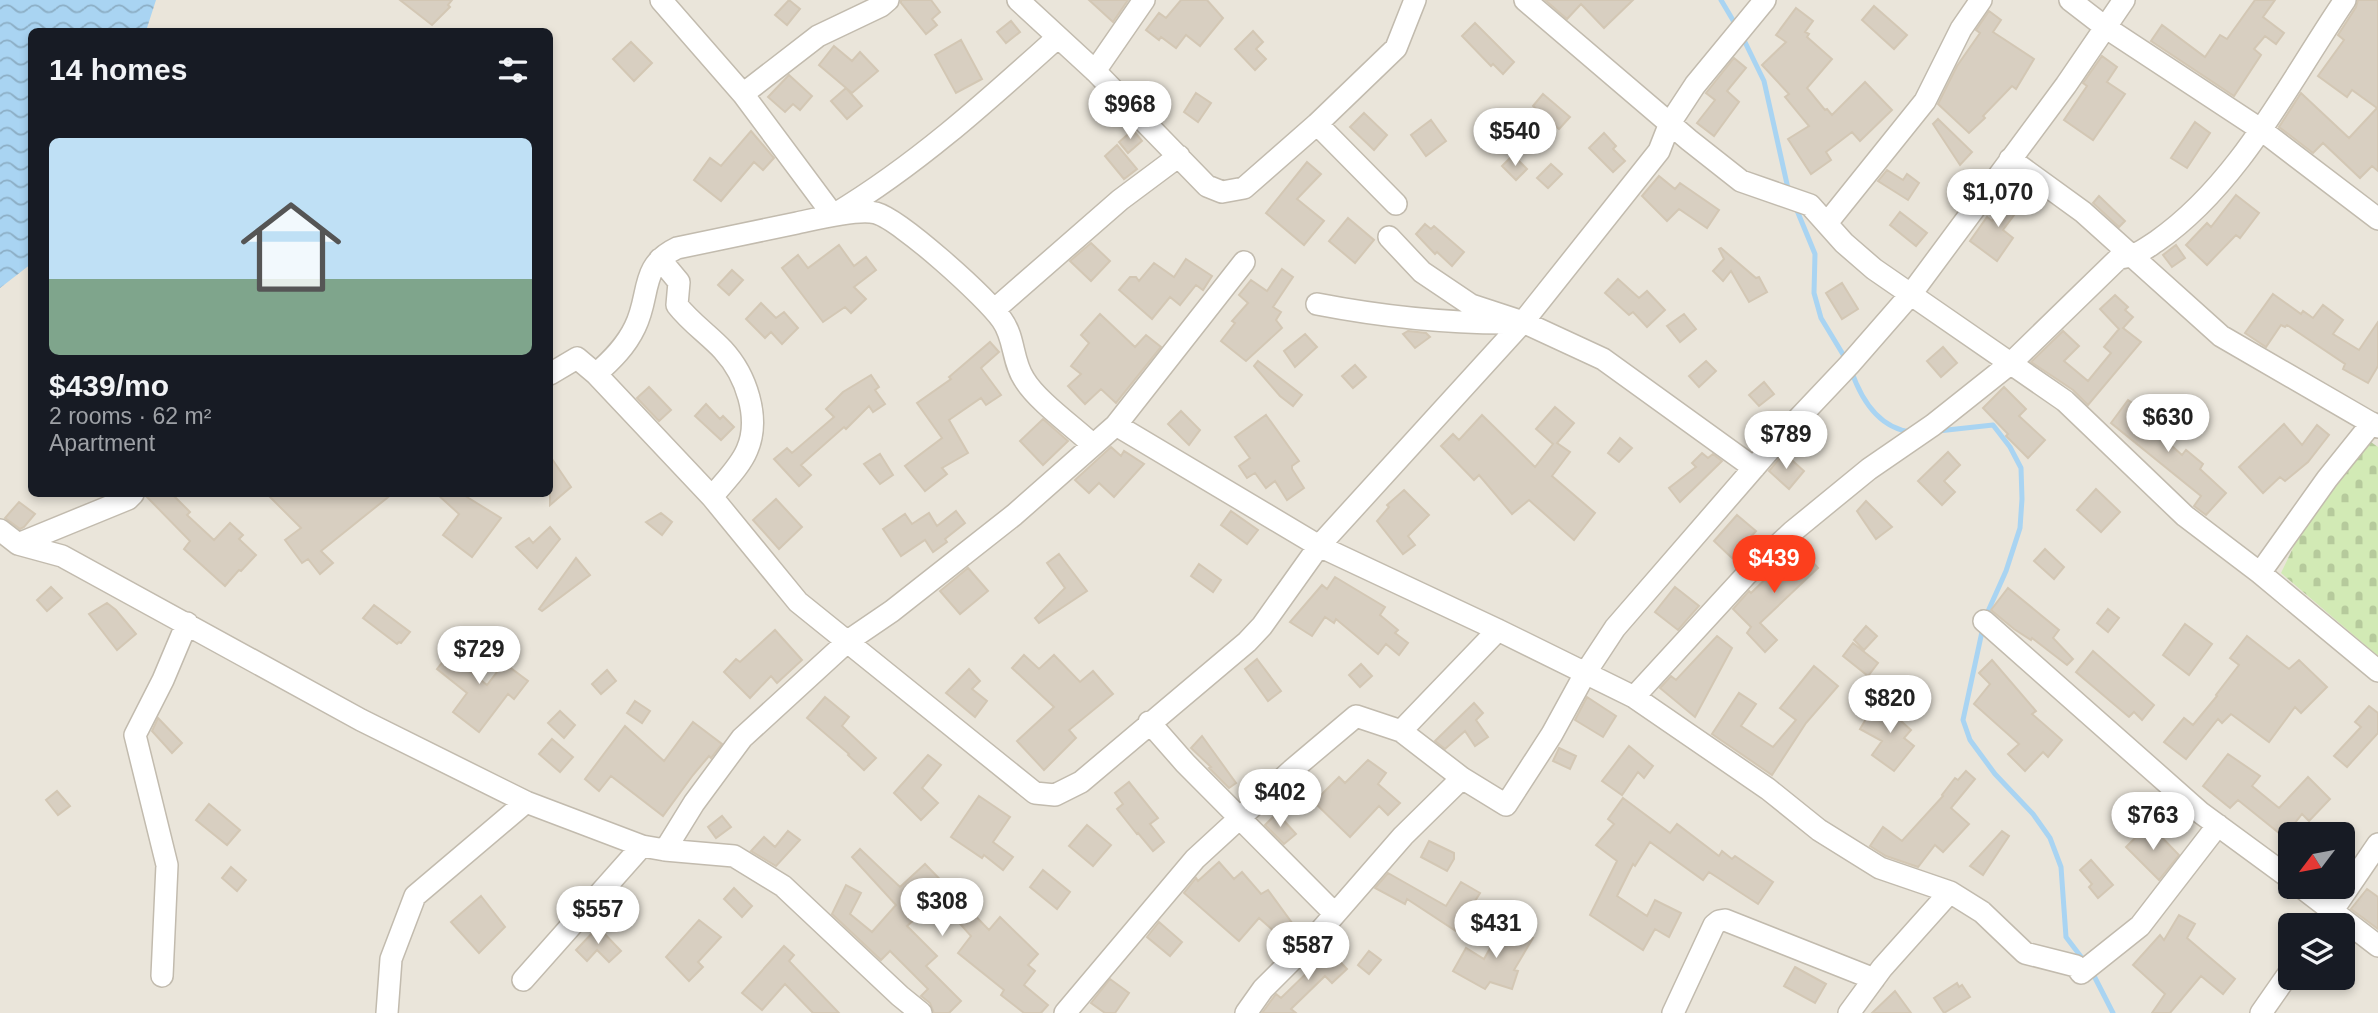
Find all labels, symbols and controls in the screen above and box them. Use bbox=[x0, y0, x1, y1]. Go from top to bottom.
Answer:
icon: filters bbox=[494, 51, 532, 89]
text: 14 homes bbox=[49, 53, 187, 86]
pin: $968 bbox=[1089, 82, 1171, 141]
text: $968 bbox=[1104, 91, 1156, 117]
pin: $540 bbox=[1474, 108, 1556, 168]
text: $540 bbox=[1489, 118, 1541, 144]
pin: $1,070 bbox=[1941, 170, 2055, 229]
text: $1,070 bbox=[1963, 179, 2033, 205]
icon: home bbox=[228, 184, 354, 310]
text: $439/mo bbox=[49, 369, 169, 402]
pin: $630 bbox=[2127, 394, 2209, 454]
text: 2 rooms · 62 m² bbox=[49, 403, 211, 429]
text: $630 bbox=[2142, 404, 2194, 430]
pin: $789 bbox=[1745, 412, 1827, 471]
text: $789 bbox=[1760, 421, 1812, 447]
text: Apartment bbox=[49, 430, 155, 456]
pin: $439 bbox=[1733, 536, 1815, 595]
text: $439 bbox=[1748, 545, 1800, 571]
pin: $729 bbox=[438, 626, 520, 686]
text: $729 bbox=[453, 636, 505, 662]
pin: $820 bbox=[1849, 676, 1931, 735]
text: $820 bbox=[1864, 685, 1916, 711]
pin: $402 bbox=[1239, 770, 1321, 829]
text: $402 bbox=[1254, 779, 1306, 805]
pin: $763 bbox=[2112, 792, 2194, 852]
text: $763 bbox=[2127, 802, 2179, 828]
north arrow bbox=[2278, 822, 2356, 900]
map controls bbox=[2278, 822, 2355, 990]
pin: $308 bbox=[901, 878, 983, 938]
pin: $557 bbox=[557, 886, 639, 946]
text: $308 bbox=[916, 888, 968, 914]
text: $557 bbox=[572, 896, 624, 922]
pin: $431 bbox=[1455, 900, 1537, 960]
text: $431 bbox=[1470, 910, 1522, 936]
button: layers bbox=[2278, 913, 2355, 990]
pin: $587 bbox=[1267, 922, 1349, 982]
text: $587 bbox=[1282, 932, 1334, 958]

